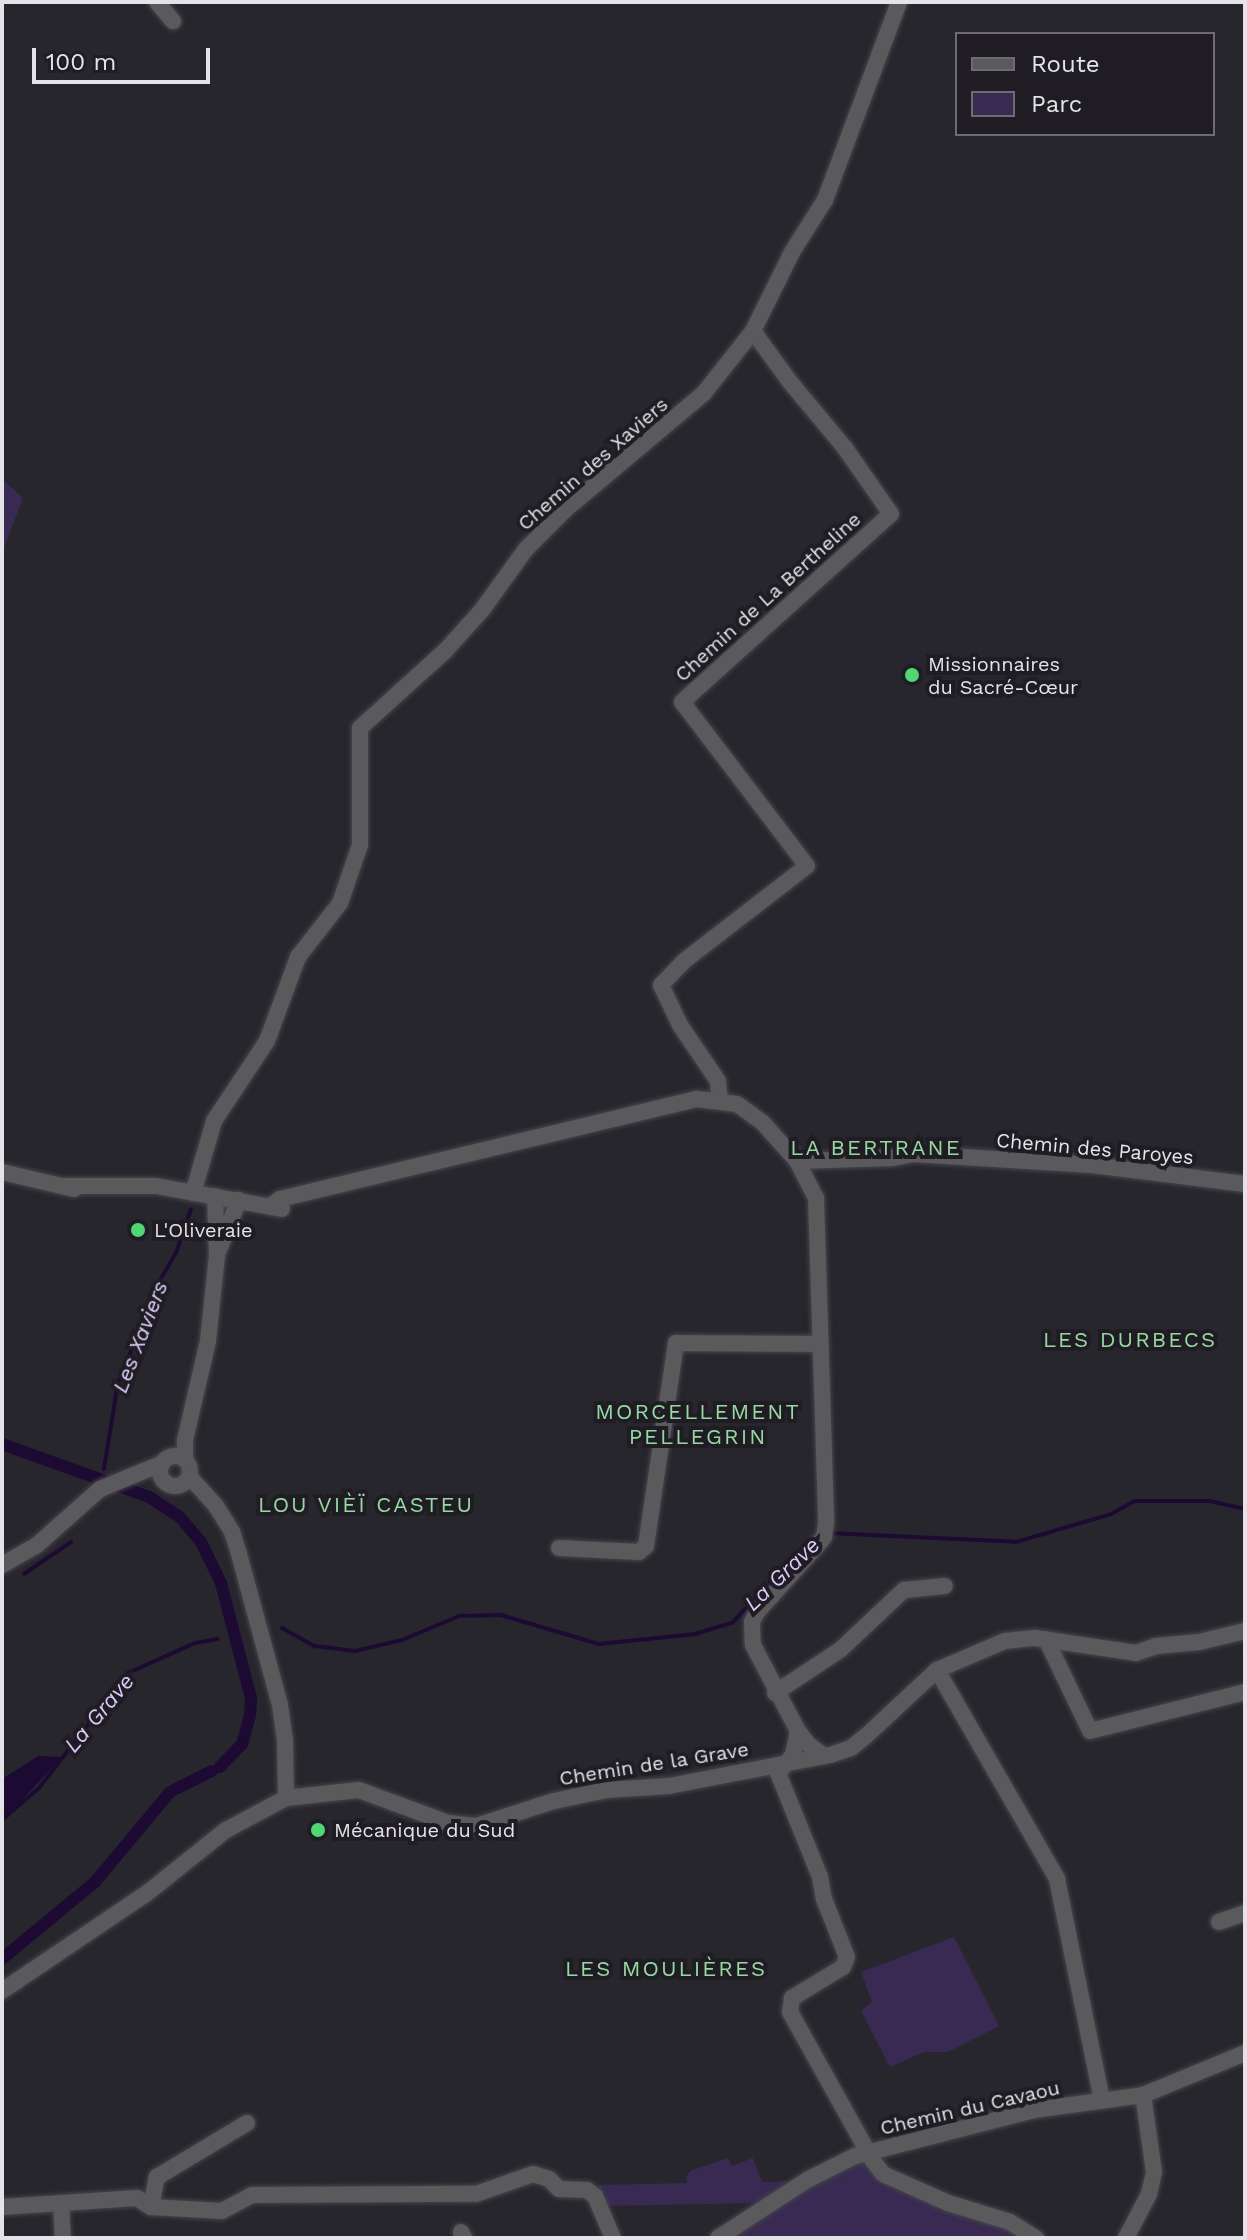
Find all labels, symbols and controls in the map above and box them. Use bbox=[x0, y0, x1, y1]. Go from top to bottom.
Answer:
scale bar bbox=[36, 32, 214, 82]
legend bbox=[955, 32, 1215, 136]
text: 100 m bbox=[46, 48, 116, 76]
text: Route bbox=[1031, 50, 1100, 78]
text: Parc bbox=[1031, 90, 1082, 118]
street label: Chemin des Xaviers bbox=[513, 392, 673, 536]
street label: Chemin de La Bertheline bbox=[670, 507, 866, 687]
place label: Missionnaires du Sacré-Cœur bbox=[928, 652, 1078, 699]
marker: Missionnaires du Sacré-Cœur bbox=[903, 666, 921, 684]
street label: Chemin des Paroyes bbox=[995, 1128, 1195, 1170]
district label: LA BERTRANE bbox=[790, 1135, 962, 1161]
place label: L'Oliveraie bbox=[154, 1218, 253, 1242]
marker: L'Oliveraie bbox=[129, 1221, 147, 1239]
water label: Les Xaviers bbox=[107, 1277, 173, 1397]
district label: LES DURBECS bbox=[1043, 1327, 1217, 1353]
district label: MORCELLEMENT PELLEGRIN bbox=[595, 1398, 801, 1450]
district label: LOU VIÈÏ CASTEU bbox=[258, 1492, 474, 1518]
water label: La Grave bbox=[739, 1532, 825, 1616]
water label: La Grave bbox=[58, 1668, 140, 1758]
street label: Chemin de la Grave bbox=[557, 1737, 751, 1791]
place label: Mécanique du Sud bbox=[334, 1818, 515, 1842]
marker: Mécanique du Sud bbox=[309, 1821, 327, 1839]
district label: LES MOULIÈRES bbox=[565, 1956, 767, 1982]
street label: Chemin du Cavaou bbox=[878, 2076, 1062, 2140]

